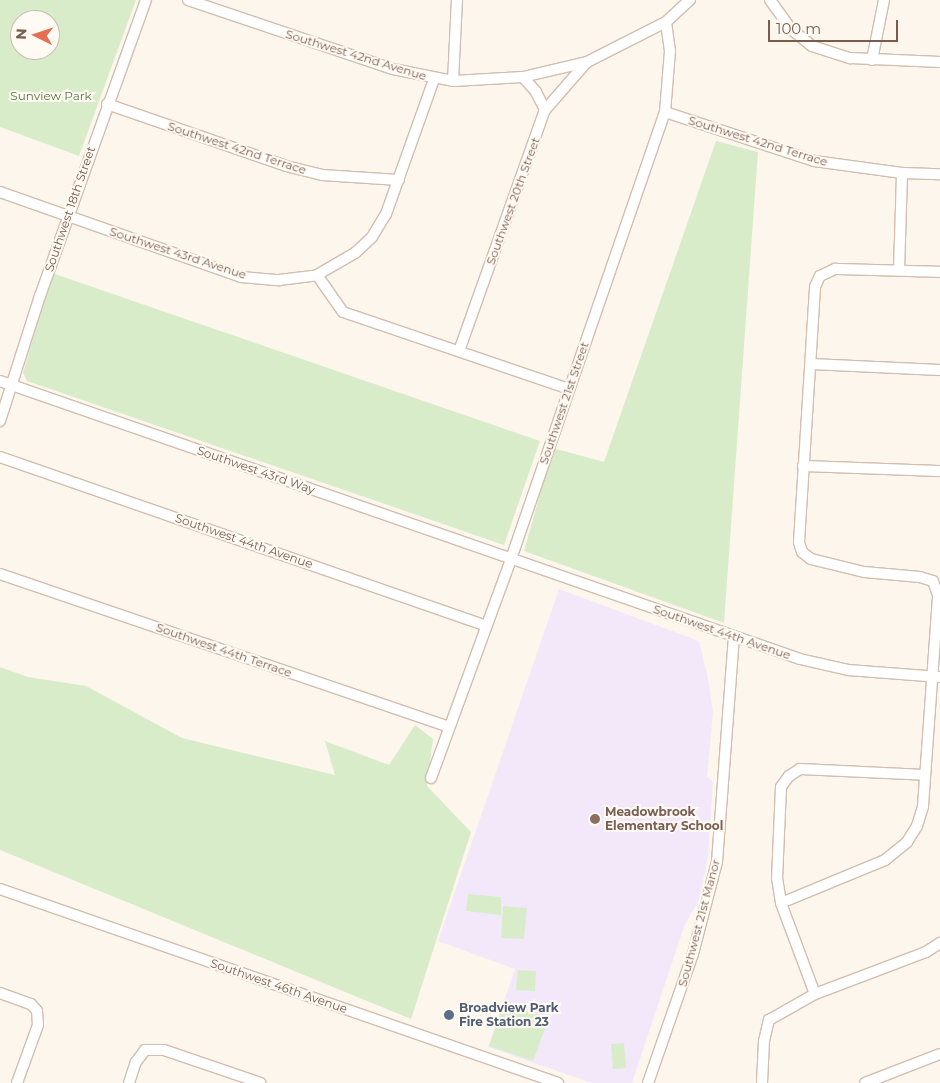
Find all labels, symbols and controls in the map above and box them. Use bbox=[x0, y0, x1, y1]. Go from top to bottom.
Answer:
north arrow bbox=[10, 10, 60, 60]
scale bar bbox=[770, 10, 900, 42]
text: 100 m bbox=[776, 19, 821, 38]
street label: Southwest 42nd Avenue bbox=[284, 27, 428, 83]
text: N bbox=[12, 28, 30, 40]
park label: Sunview Park bbox=[10, 89, 92, 103]
street label: Southwest 42nd Terrace bbox=[687, 113, 829, 169]
street label: Southwest 42nd Terrace bbox=[166, 119, 308, 177]
street label: Southwest 20th Street bbox=[483, 135, 543, 267]
street label: Southwest 18th Street bbox=[42, 144, 98, 274]
street label: Southwest 43rd Avenue bbox=[108, 224, 248, 282]
street label: Southwest 21st Street bbox=[536, 340, 592, 466]
street label: Southwest 43rd Way bbox=[195, 443, 317, 497]
street label: Southwest 44th Avenue bbox=[173, 511, 315, 571]
street label: Southwest 44th Avenue bbox=[651, 602, 793, 662]
street label: Southwest 44th Terrace bbox=[154, 620, 294, 680]
place label: Meadowbrook Elementary School bbox=[605, 805, 723, 833]
marker: Meadowbrook Elementary School bbox=[589, 813, 601, 825]
street label: Southwest 21st Manor bbox=[675, 858, 723, 988]
street label: Southwest 46th Avenue bbox=[209, 956, 349, 1016]
place label: Broadview Park Fire Station 23 bbox=[459, 1001, 559, 1029]
marker: Broadview Park Fire Station 23 bbox=[443, 1009, 455, 1021]

